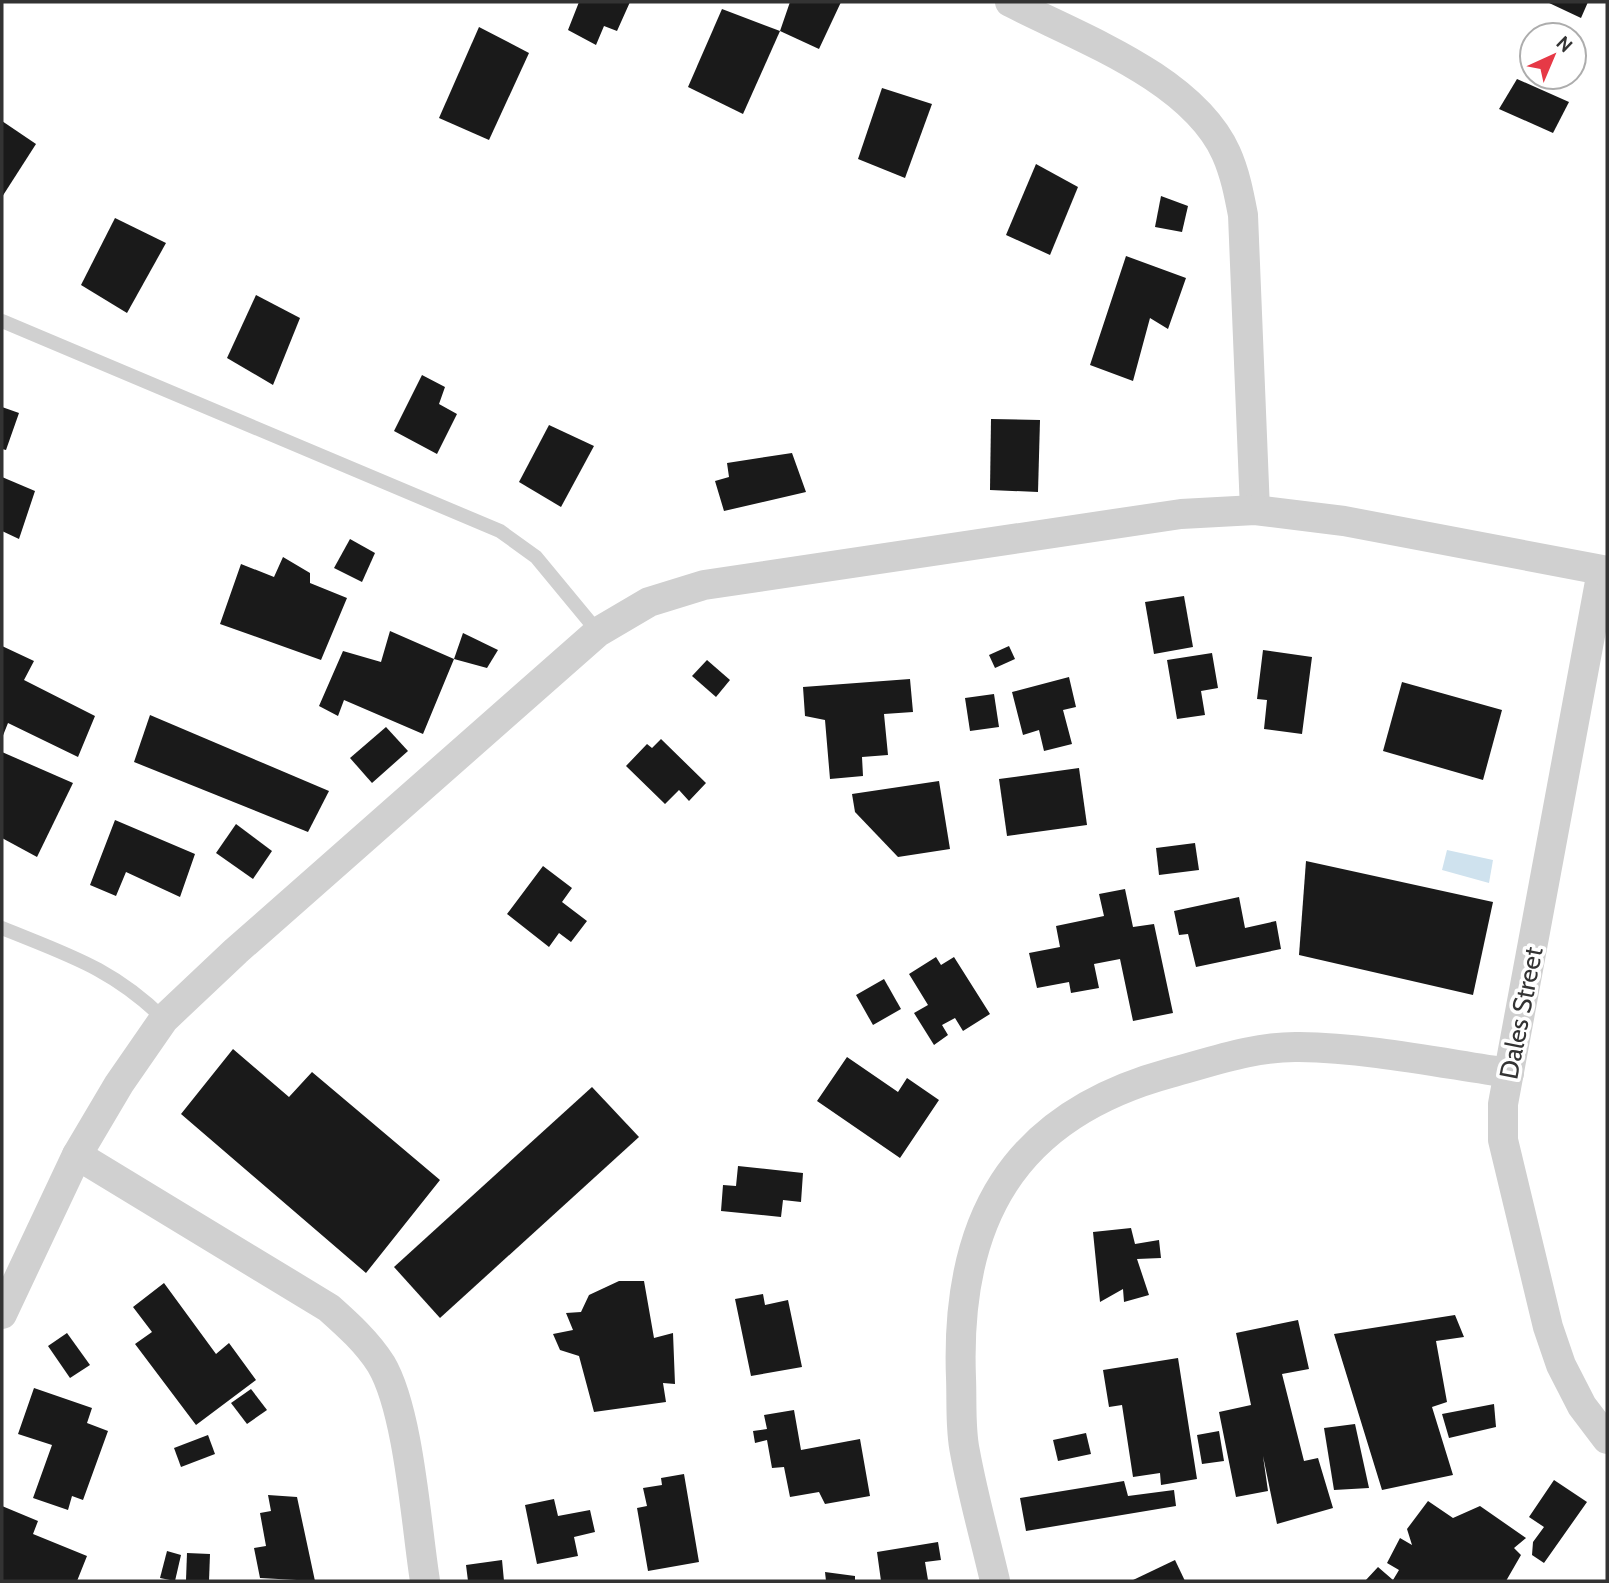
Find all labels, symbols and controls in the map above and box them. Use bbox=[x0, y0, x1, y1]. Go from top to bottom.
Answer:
north arrow bbox=[1518, 21, 1588, 91]
text: N bbox=[1552, 31, 1577, 57]
street label: Dales Street bbox=[1493, 944, 1550, 1082]

